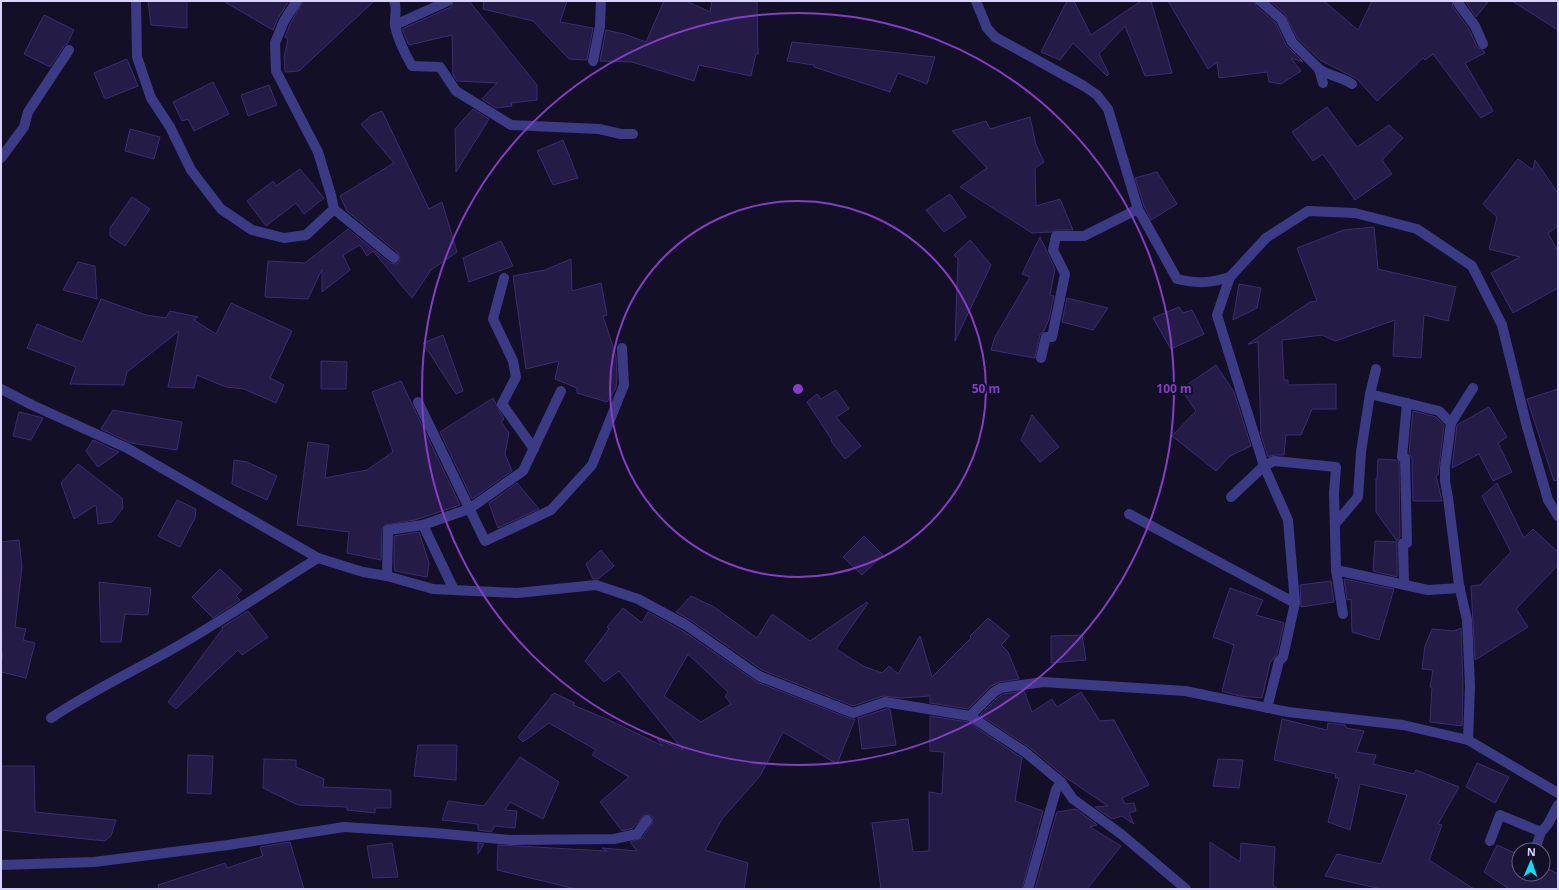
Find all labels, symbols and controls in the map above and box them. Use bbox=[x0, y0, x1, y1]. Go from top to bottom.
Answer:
text: 50 m bbox=[972, 380, 1000, 397]
text: 100 m bbox=[1156, 380, 1192, 397]
centre of rings bbox=[791, 382, 805, 396]
north arrow bbox=[1511, 842, 1551, 882]
text: N bbox=[1527, 844, 1536, 859]

